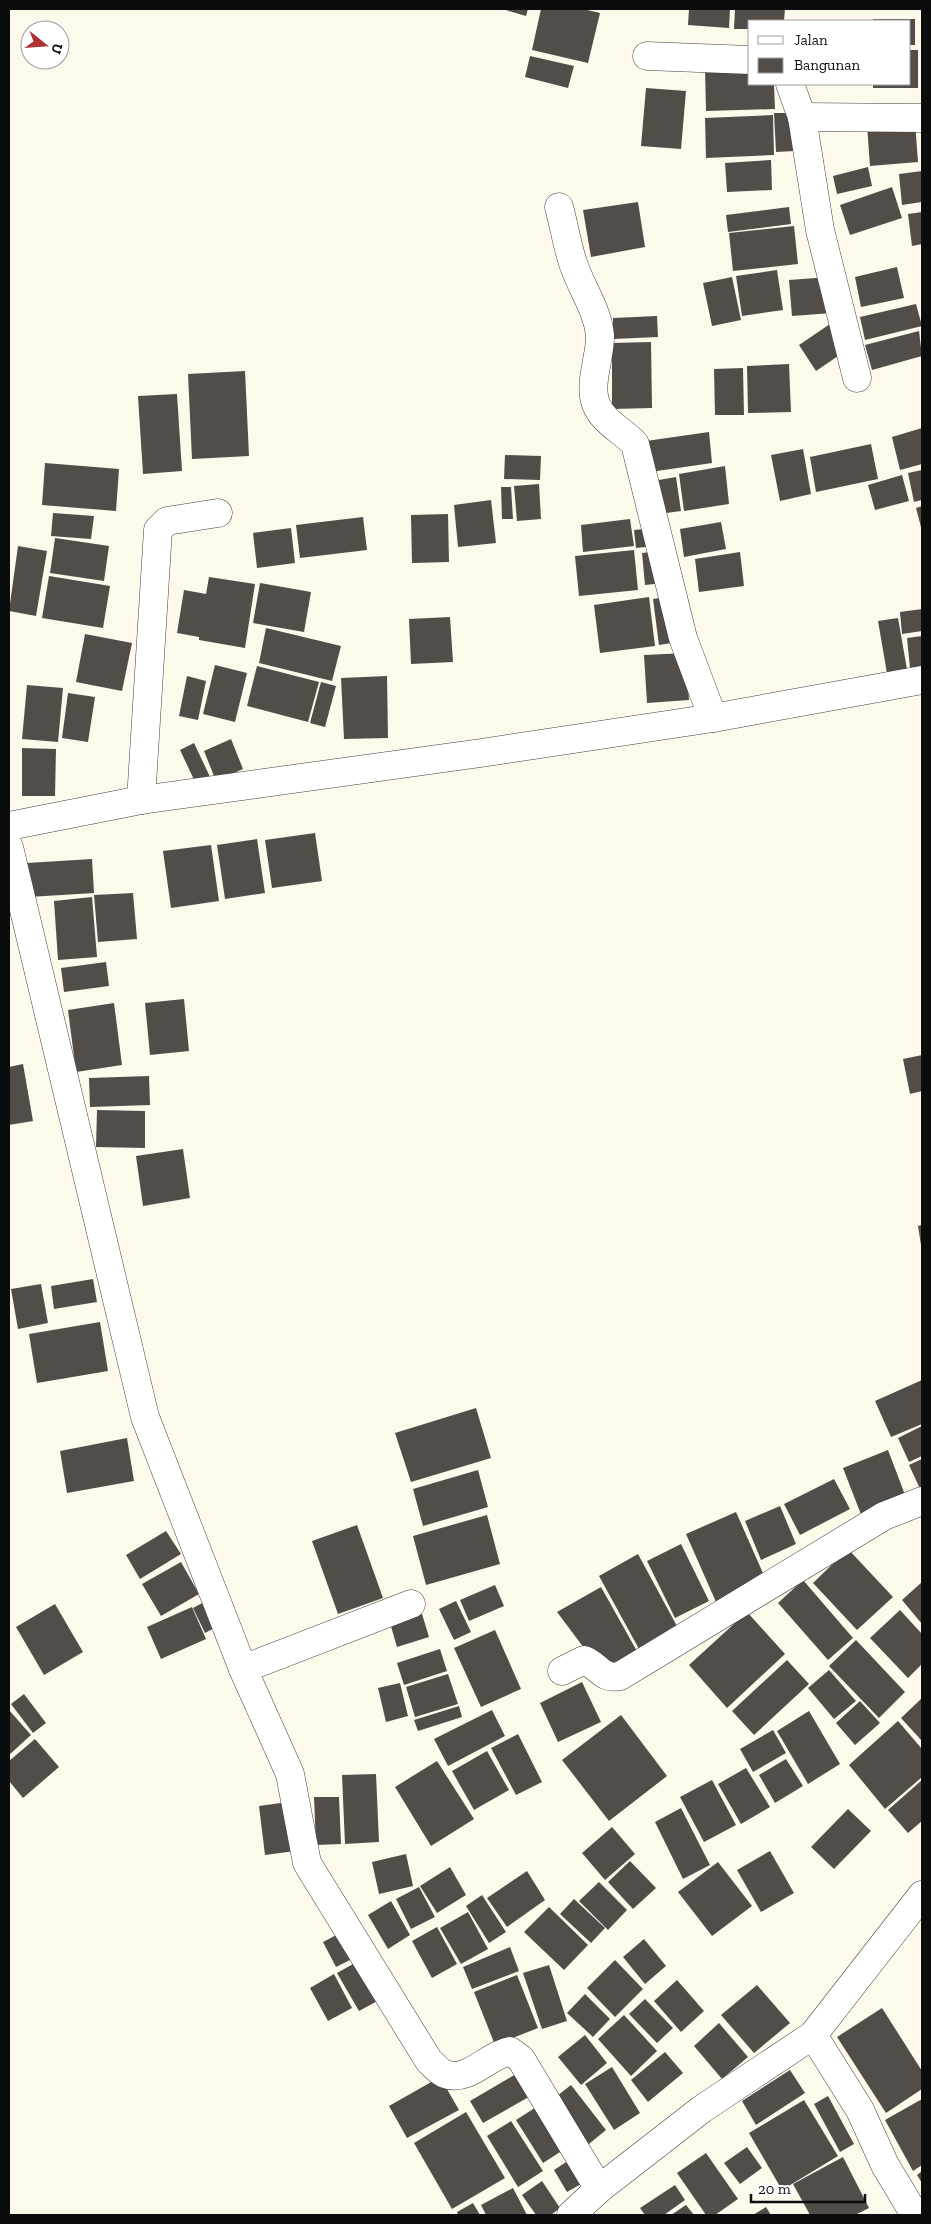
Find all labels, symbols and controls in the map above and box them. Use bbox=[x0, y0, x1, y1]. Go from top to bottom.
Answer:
north arrow bbox=[20, 20, 70, 70]
legend bbox=[748, 20, 911, 85]
text: Jalan bbox=[794, 31, 828, 49]
text: U bbox=[47, 41, 67, 56]
text: Bangunan bbox=[794, 56, 860, 74]
scale bar bbox=[751, 2172, 865, 2204]
text: 20 m bbox=[758, 2180, 791, 2198]

